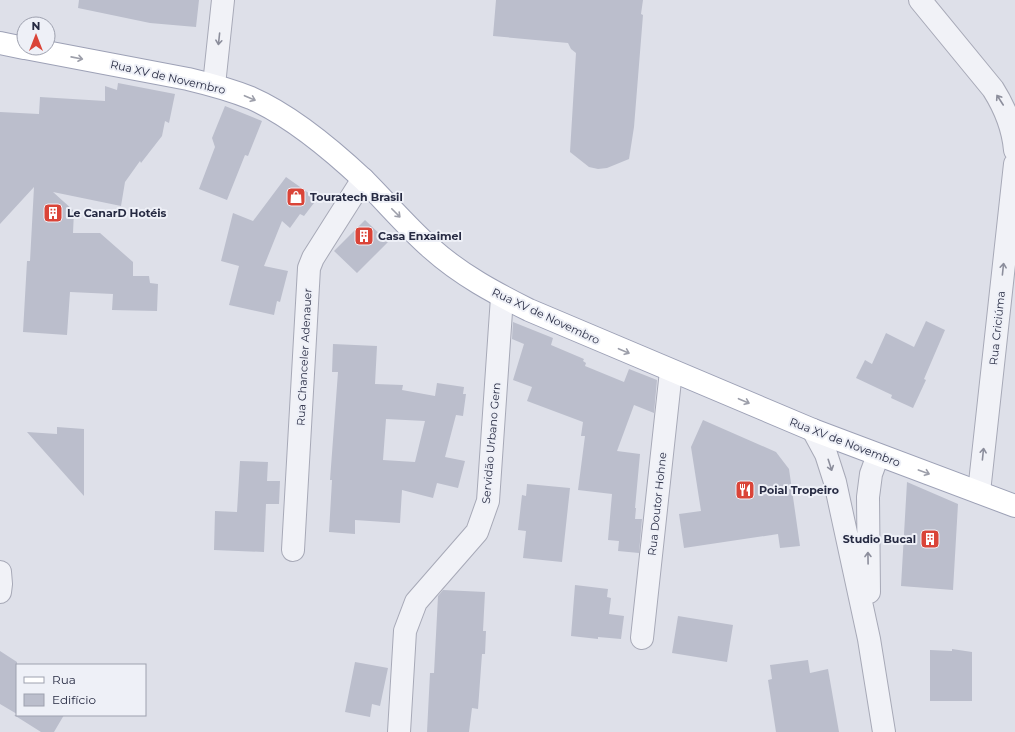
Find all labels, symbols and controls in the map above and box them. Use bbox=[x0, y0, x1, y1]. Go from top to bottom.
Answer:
north arrow bbox=[16, 16, 56, 56]
text: N bbox=[32, 19, 40, 33]
one-way arrow bbox=[215, 32, 223, 45]
one-way arrow bbox=[70, 54, 83, 62]
street label: Rua XV de Novembro bbox=[109, 57, 227, 97]
one-way arrow bbox=[995, 94, 1003, 106]
one-way arrow bbox=[244, 95, 256, 103]
shop icon: Touratech Brasil bbox=[285, 186, 307, 208]
place label: Touratech Brasil bbox=[310, 190, 403, 204]
building icon: Le CanarD Hotéis bbox=[42, 202, 64, 224]
place label: Le CanarD Hotéis bbox=[67, 206, 167, 220]
one-way arrow bbox=[391, 208, 401, 218]
building icon: Casa Enxaimel bbox=[353, 225, 375, 247]
place label: Casa Enxaimel bbox=[378, 229, 462, 243]
one-way arrow bbox=[1000, 263, 1007, 276]
street label: Rua XV de Novembro bbox=[490, 285, 602, 347]
street label: Rua Chanceler Adenauer bbox=[293, 288, 315, 426]
street label: Rua Criciúma bbox=[986, 290, 1008, 366]
one-way arrow bbox=[618, 348, 630, 355]
street label: Servidão Urbano Gern bbox=[479, 382, 503, 504]
one-way arrow bbox=[737, 398, 749, 406]
street label: Rua XV de Novembro bbox=[788, 414, 903, 470]
one-way arrow bbox=[979, 447, 987, 460]
street label: Rua Doutor Hohne bbox=[645, 451, 669, 556]
one-way arrow bbox=[827, 458, 834, 471]
one-way arrow bbox=[917, 468, 929, 476]
restaurant icon: Poial Tropeiro bbox=[734, 479, 756, 501]
place label: Poial Tropeiro bbox=[759, 483, 839, 497]
building icon: Studio Bucal bbox=[919, 528, 941, 550]
place label: Studio Bucal bbox=[843, 532, 916, 546]
one-way arrow bbox=[864, 552, 872, 565]
legend bbox=[16, 664, 146, 716]
text: Rua bbox=[52, 672, 76, 687]
text: Edifício bbox=[52, 692, 96, 707]

